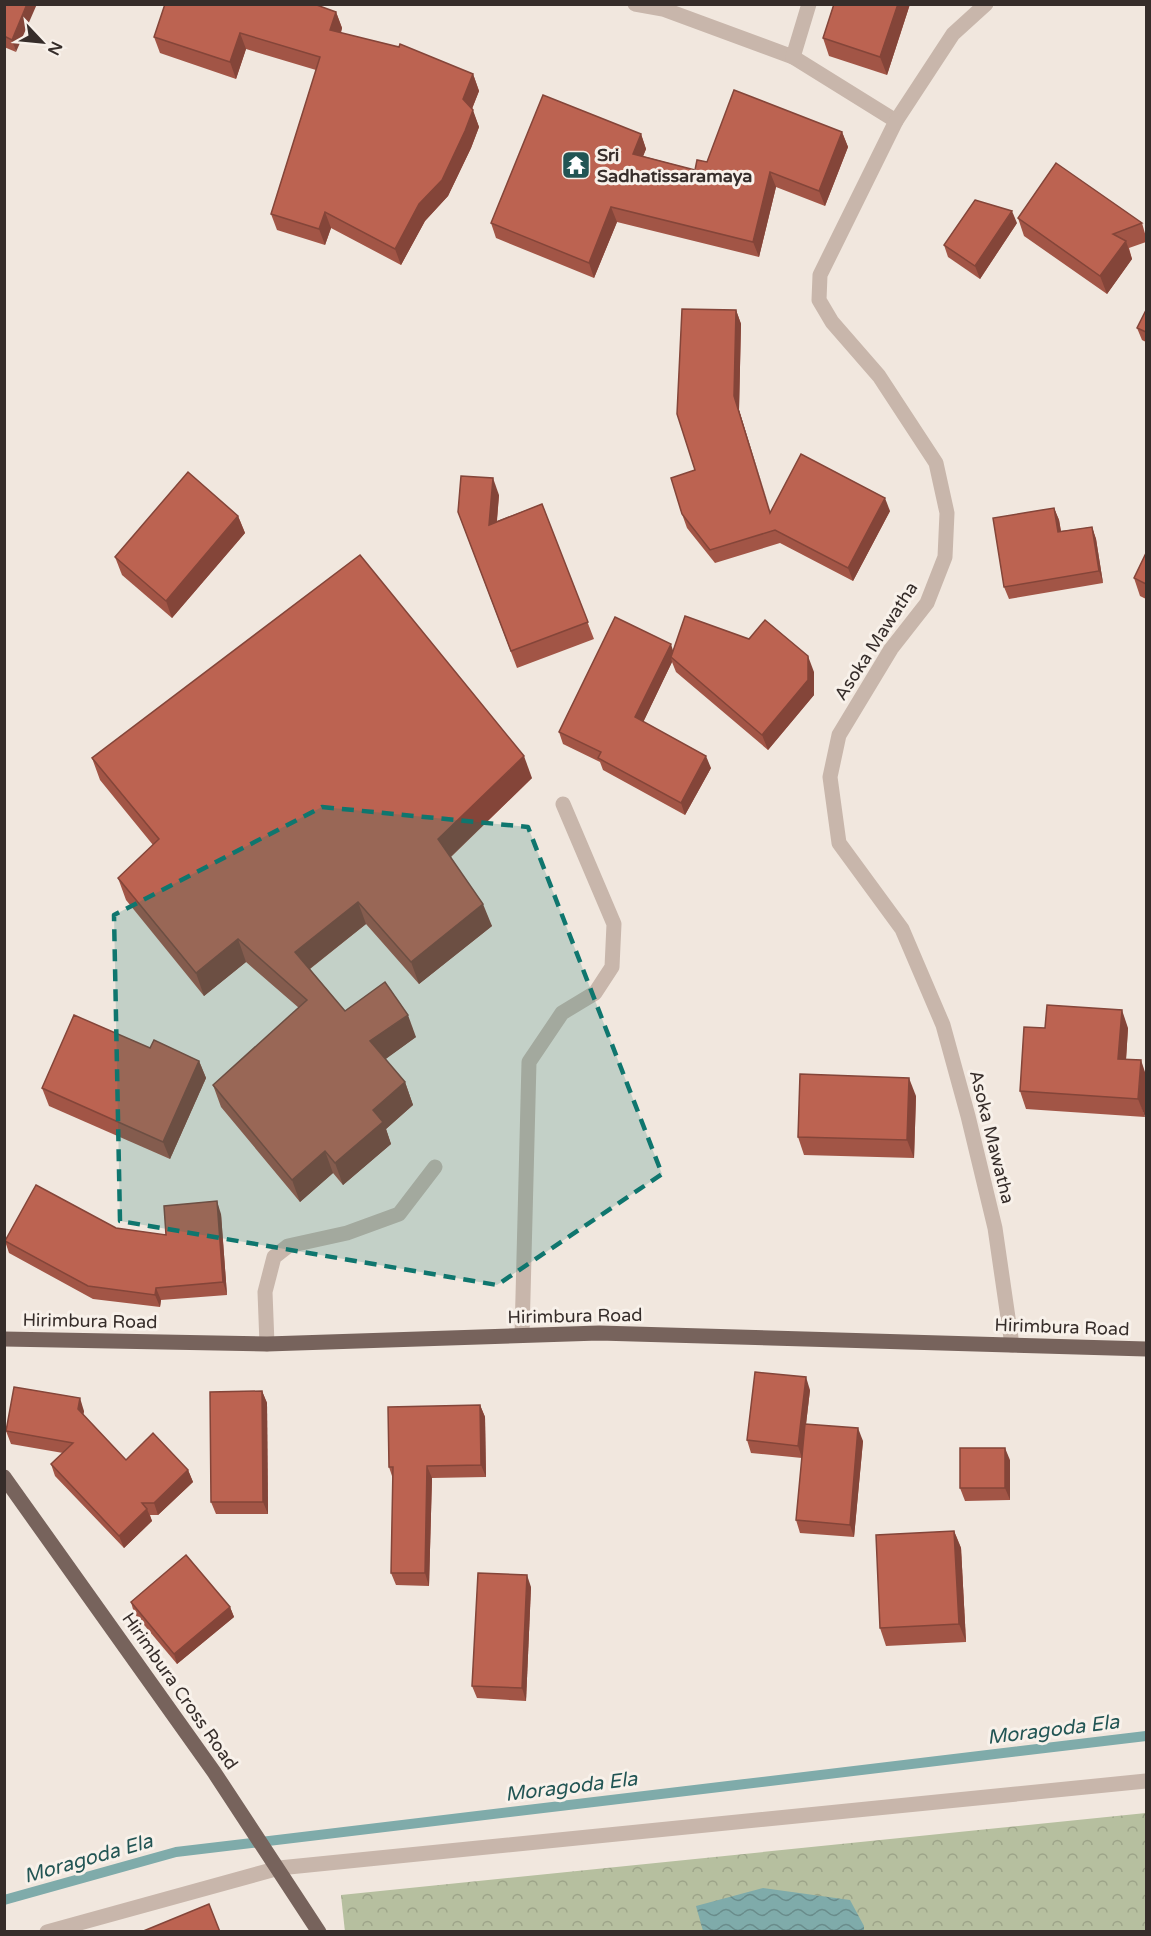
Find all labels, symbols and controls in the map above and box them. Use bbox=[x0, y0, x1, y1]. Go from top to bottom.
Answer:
north arrow bbox=[12, 12, 72, 72]
text: N bbox=[43, 38, 66, 58]
place label: Sri Sadhatissaramaya bbox=[597, 144, 752, 187]
temple icon: Sri Sadhatissaramaya bbox=[560, 149, 592, 181]
street label: Asoka Mawatha bbox=[830, 578, 922, 704]
street label: Asoka Mawatha bbox=[965, 1068, 1019, 1206]
street label: Hirimbura Road bbox=[507, 1304, 643, 1328]
street label: Hirimbura Road bbox=[22, 1309, 158, 1333]
street label: Hirimbura Road bbox=[994, 1314, 1130, 1340]
street label: Hirimbura Cross Road bbox=[117, 1608, 243, 1774]
water label: Moragoda Ela bbox=[986, 1710, 1121, 1750]
water label: Moragoda Ela bbox=[504, 1767, 639, 1807]
water label: Moragoda Ela bbox=[21, 1829, 156, 1889]

